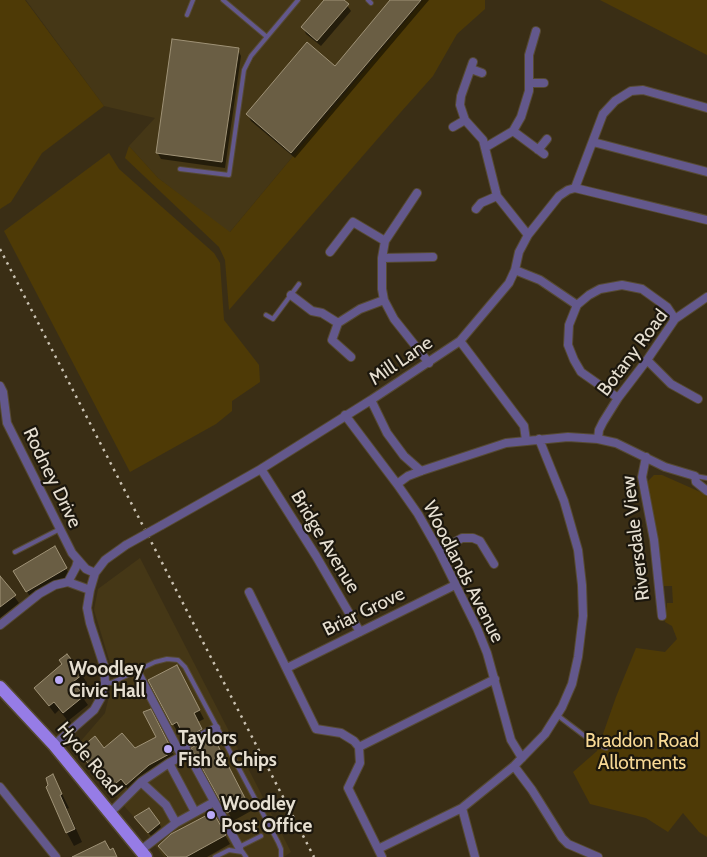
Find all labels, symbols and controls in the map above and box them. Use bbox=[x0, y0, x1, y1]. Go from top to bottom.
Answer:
street label: Botany Road bbox=[593, 305, 673, 401]
street label: Mill Lane bbox=[365, 332, 437, 390]
street label: Rodney Drive bbox=[18, 424, 86, 532]
street label: Riversdale View bbox=[617, 474, 655, 602]
street label: Bridge Avenue bbox=[285, 487, 365, 597]
street label: Woodlands Avenue bbox=[417, 497, 509, 647]
street label: Briar Grove bbox=[319, 582, 409, 642]
place label: Woodley Civic Hall bbox=[69, 658, 146, 702]
marker: Woodley Civic Hall bbox=[53, 674, 65, 686]
street label: Hyde Road bbox=[52, 718, 126, 800]
place label: Taylors Fish & Chips bbox=[178, 727, 277, 771]
park label: Braddon Road Allotments bbox=[585, 730, 699, 774]
marker: Taylors Fish & Chips bbox=[162, 743, 174, 755]
place label: Woodley Post Office bbox=[221, 793, 312, 837]
marker: Woodley Post Office bbox=[205, 809, 217, 821]

